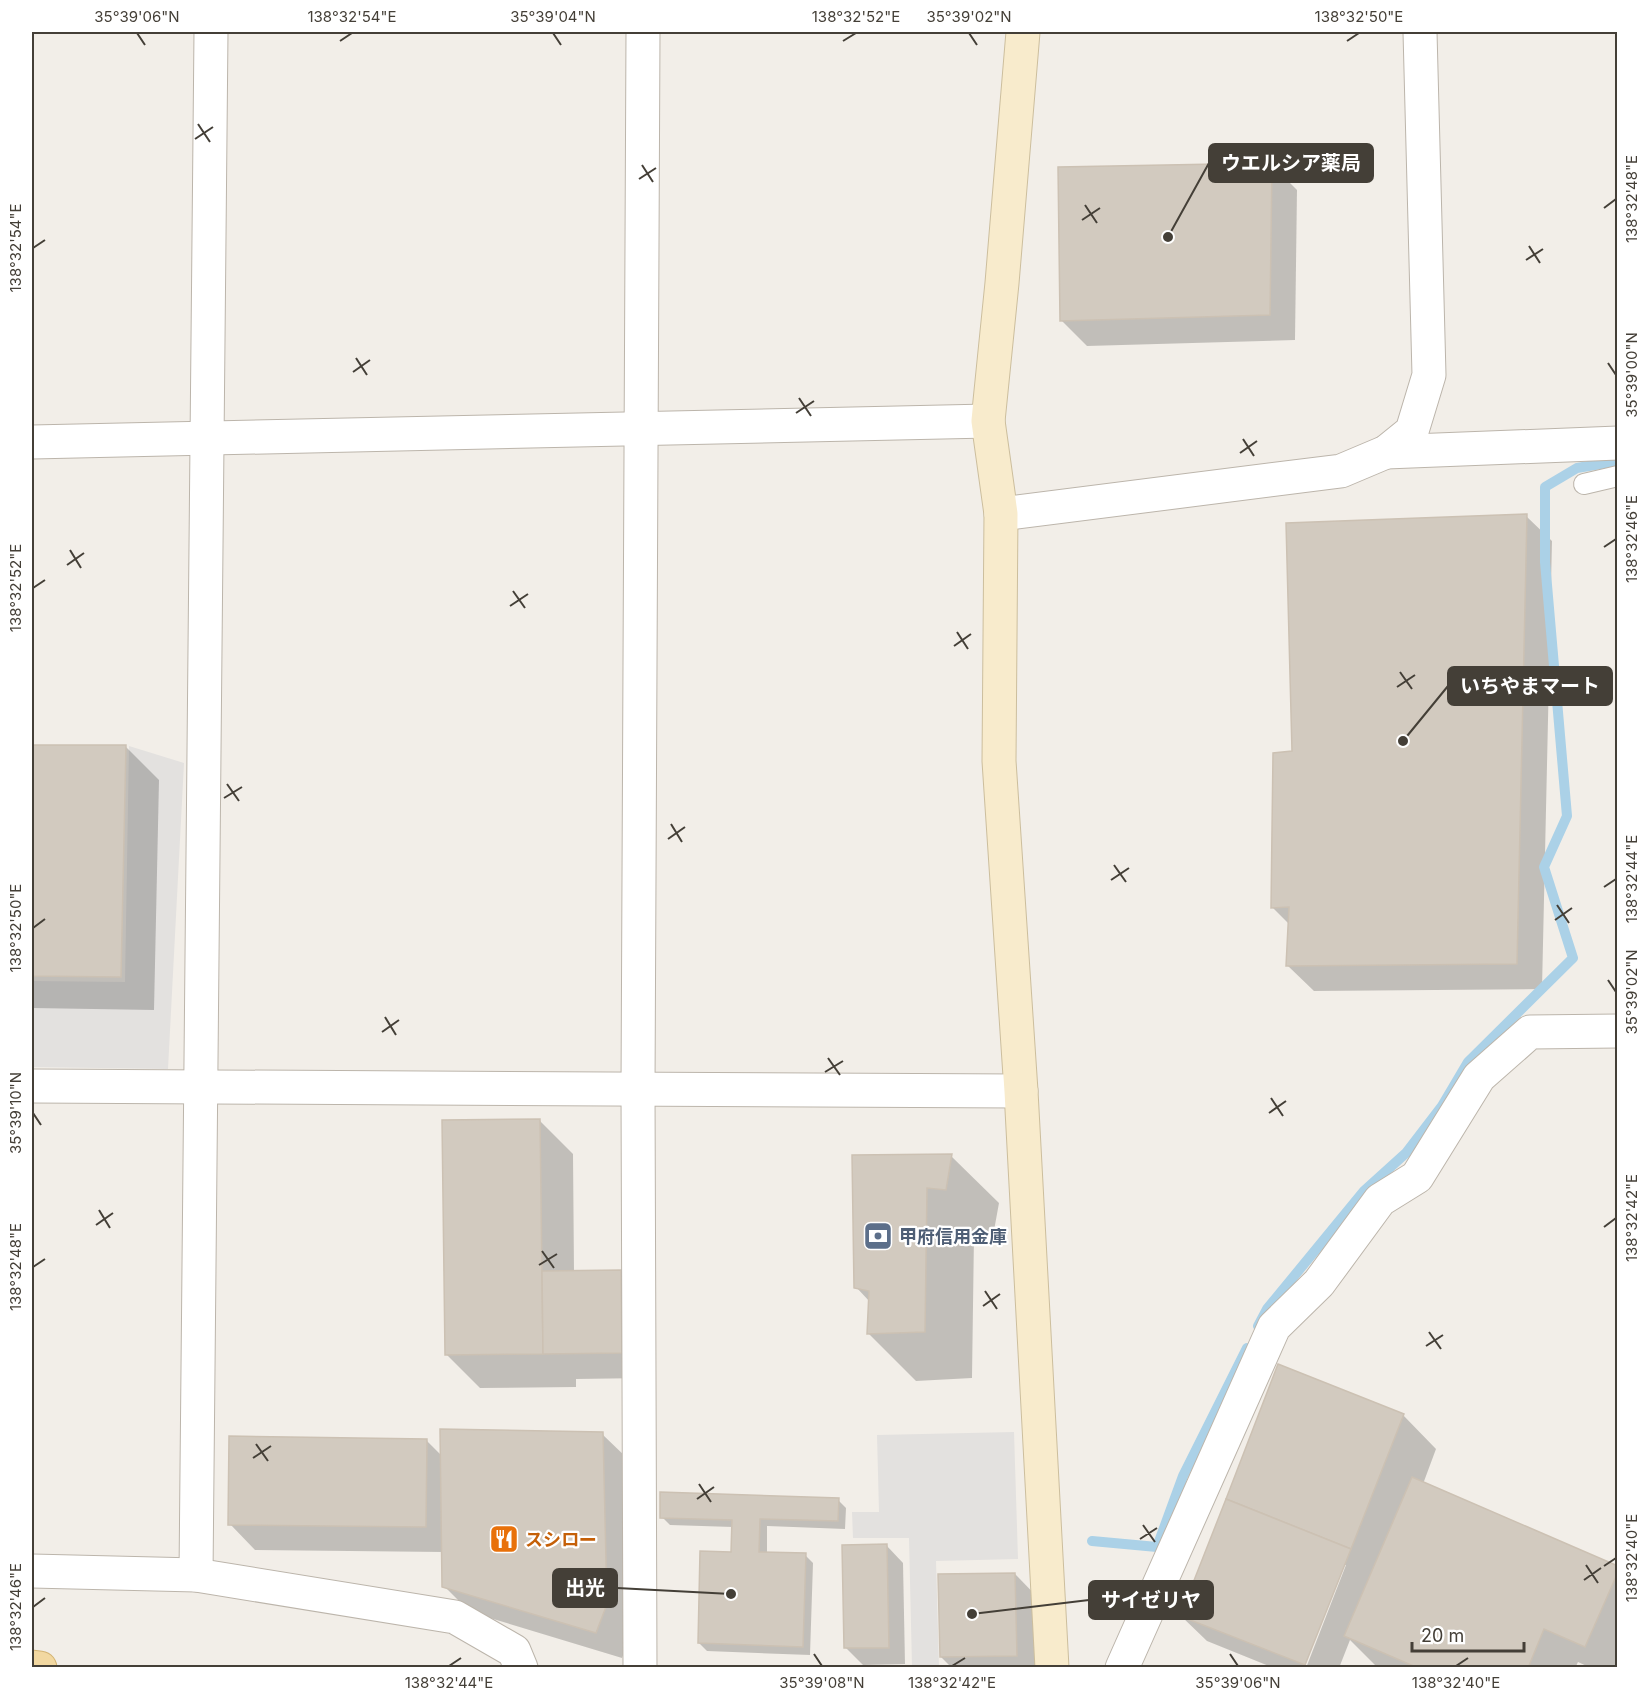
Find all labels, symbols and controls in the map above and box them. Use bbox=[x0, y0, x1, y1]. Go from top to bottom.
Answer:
text: 35°39'06"N bbox=[94, 7, 180, 26]
text: 138°32'54"E bbox=[308, 7, 396, 26]
text: 35°39'04"N bbox=[510, 7, 596, 26]
text: 138°32'52"E bbox=[812, 7, 900, 26]
text: 35°39'02"N bbox=[926, 7, 1012, 26]
text: 138°32'50"E bbox=[1315, 7, 1403, 26]
callout: ウエルシア薬局 bbox=[1209, 144, 1373, 182]
text: ウエルシア薬局 bbox=[1221, 151, 1361, 175]
text: 138°32'48"E bbox=[1622, 155, 1641, 243]
text: 138°32'54"E bbox=[6, 204, 25, 292]
text: 35°39'00"N bbox=[1622, 332, 1641, 418]
text: 138°32'46"E bbox=[1622, 495, 1641, 583]
text: 138°32'52"E bbox=[6, 544, 25, 632]
callout: いちやまマート bbox=[1448, 667, 1612, 705]
text: いちやまマート bbox=[1460, 674, 1600, 698]
text: 138°32'44"E bbox=[1622, 835, 1641, 923]
text: 138°32'50"E bbox=[6, 884, 25, 972]
text: 35°39'02"N bbox=[1622, 949, 1641, 1035]
text: 35°39'10"N bbox=[6, 1072, 25, 1154]
text: 138°32'42"E bbox=[1622, 1174, 1641, 1262]
bank icon: 甲府信用金庫 bbox=[862, 1220, 894, 1252]
text: 138°32'48"E bbox=[6, 1223, 25, 1311]
place label: 甲府信用金庫 bbox=[899, 1226, 1007, 1247]
text: 138°32'40"E bbox=[1622, 1514, 1641, 1602]
restaurant icon: スシロー bbox=[488, 1523, 520, 1555]
place label: スシロー bbox=[525, 1529, 597, 1550]
text: 138°32'46"E bbox=[6, 1563, 25, 1651]
callout: 出光 bbox=[553, 1569, 617, 1607]
text: 出光 bbox=[565, 1576, 605, 1600]
callout: サイゼリヤ bbox=[1089, 1581, 1213, 1619]
text: サイゼリヤ bbox=[1101, 1588, 1201, 1612]
scale bar bbox=[1412, 1615, 1524, 1653]
text: 20 m bbox=[1421, 1625, 1464, 1646]
text: 138°32'44"E bbox=[405, 1673, 493, 1692]
text: 35°39'08"N bbox=[779, 1673, 865, 1692]
text: 138°32'42"E bbox=[908, 1673, 996, 1692]
text: 35°39'06"N bbox=[1195, 1673, 1281, 1692]
text: 138°32'40"E bbox=[1412, 1673, 1500, 1692]

